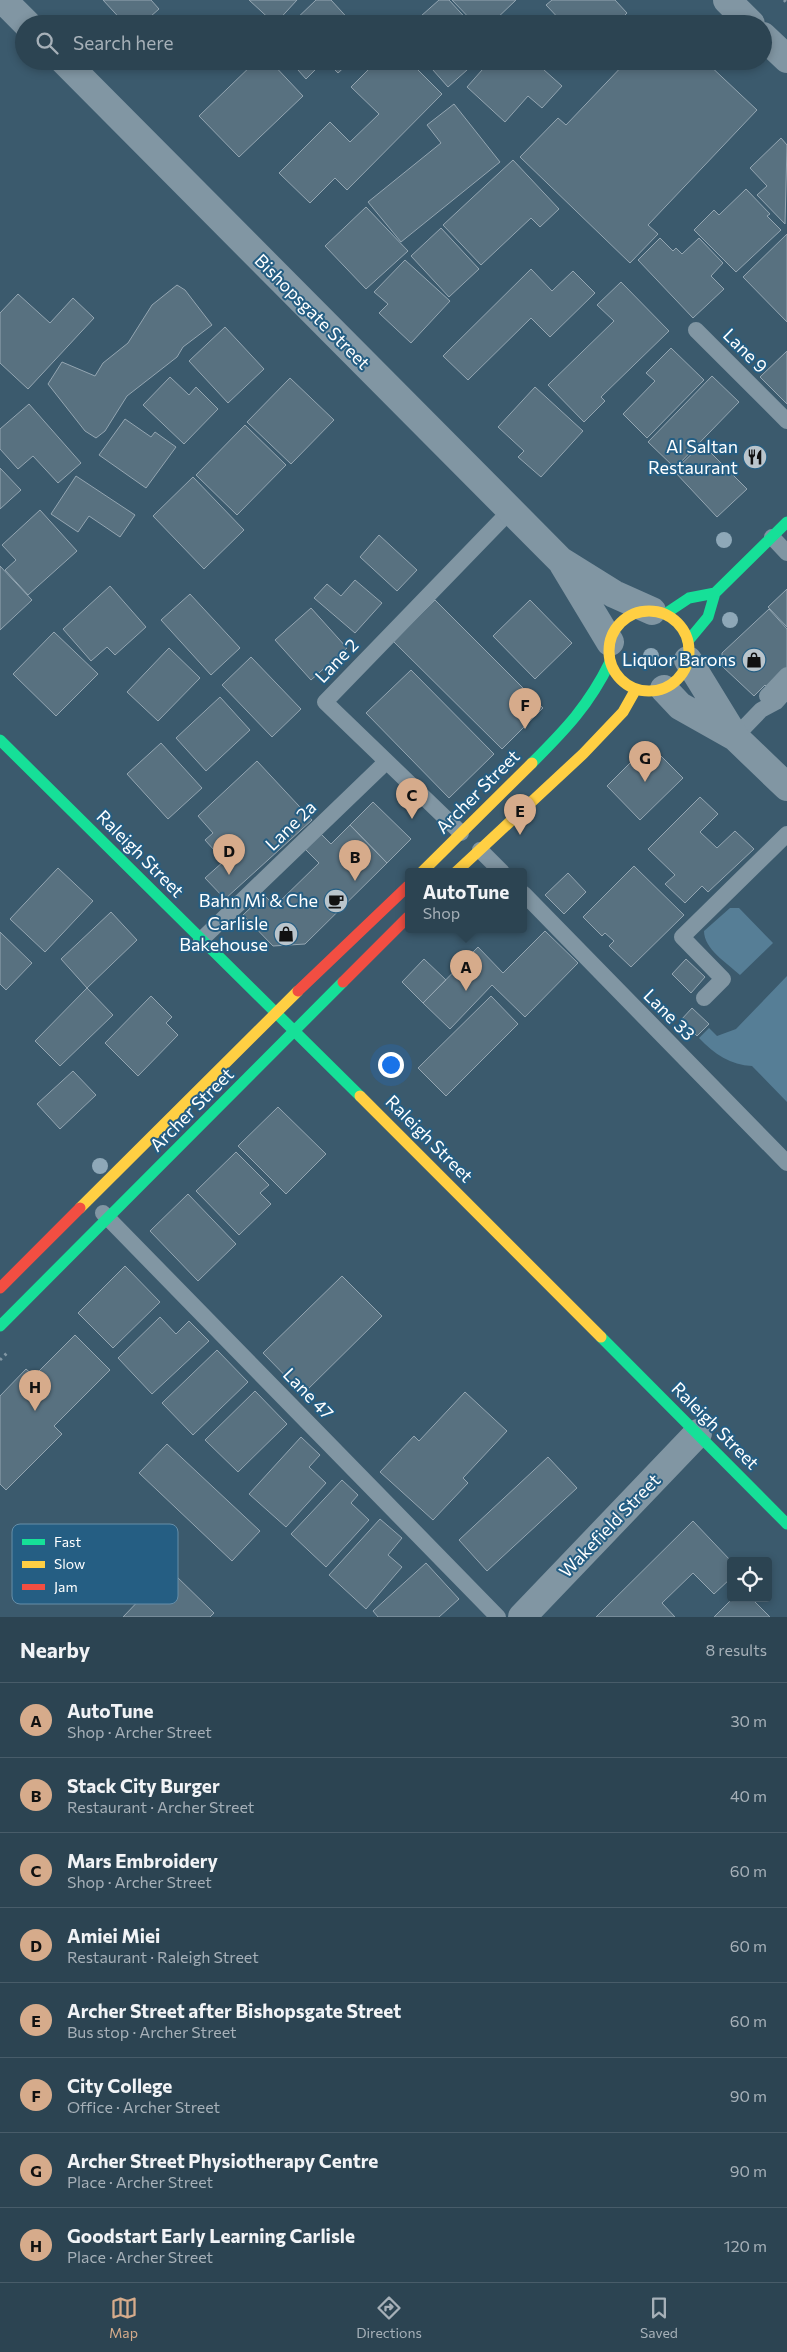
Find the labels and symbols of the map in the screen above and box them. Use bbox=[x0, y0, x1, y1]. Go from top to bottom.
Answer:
street label: Bishopsgate Street bbox=[250, 249, 375, 374]
street label: Lane 9 bbox=[719, 323, 773, 377]
place label: Al Saltan Restaurant bbox=[648, 435, 738, 478]
restaurant icon: Al Saltan Restaurant bbox=[742, 444, 768, 470]
street label: Lane 2 bbox=[310, 634, 363, 687]
shop icon: Liquor Barons bbox=[741, 647, 767, 673]
place label: Liquor Barons bbox=[622, 648, 736, 670]
pin: F bbox=[509, 688, 541, 729]
pin: G bbox=[629, 741, 661, 782]
street label: Archer Street bbox=[431, 745, 524, 838]
pin: C bbox=[396, 778, 428, 819]
pin: E bbox=[504, 794, 536, 835]
street label: Lane 2a bbox=[260, 796, 320, 855]
street label: Raleigh Street bbox=[92, 805, 189, 902]
pin: D bbox=[213, 834, 245, 875]
pin: B bbox=[339, 840, 371, 881]
cafe icon: Bahn Mi & Che bbox=[323, 888, 349, 914]
place label: Bahn Mi & Che bbox=[199, 889, 318, 911]
place label: Carlisle Bakehouse bbox=[179, 912, 268, 955]
shop icon: Carlisle Bakehouse bbox=[273, 921, 299, 947]
pin: A bbox=[450, 950, 482, 991]
street label: Lane 33 bbox=[639, 984, 700, 1045]
your location bbox=[378, 1052, 404, 1078]
street label: Archer Street bbox=[145, 1063, 238, 1156]
street label: Raleigh Street bbox=[381, 1090, 478, 1187]
street label: Lane 47 bbox=[279, 1363, 338, 1424]
pin: H bbox=[19, 1370, 51, 1411]
street label: Raleigh Street bbox=[667, 1377, 764, 1474]
street label: Wakefield Street bbox=[554, 1469, 664, 1582]
legend bbox=[12, 1524, 178, 1604]
text: Fast bbox=[54, 1533, 81, 1550]
text: Slow bbox=[54, 1555, 85, 1572]
text: Jam bbox=[54, 1578, 78, 1595]

